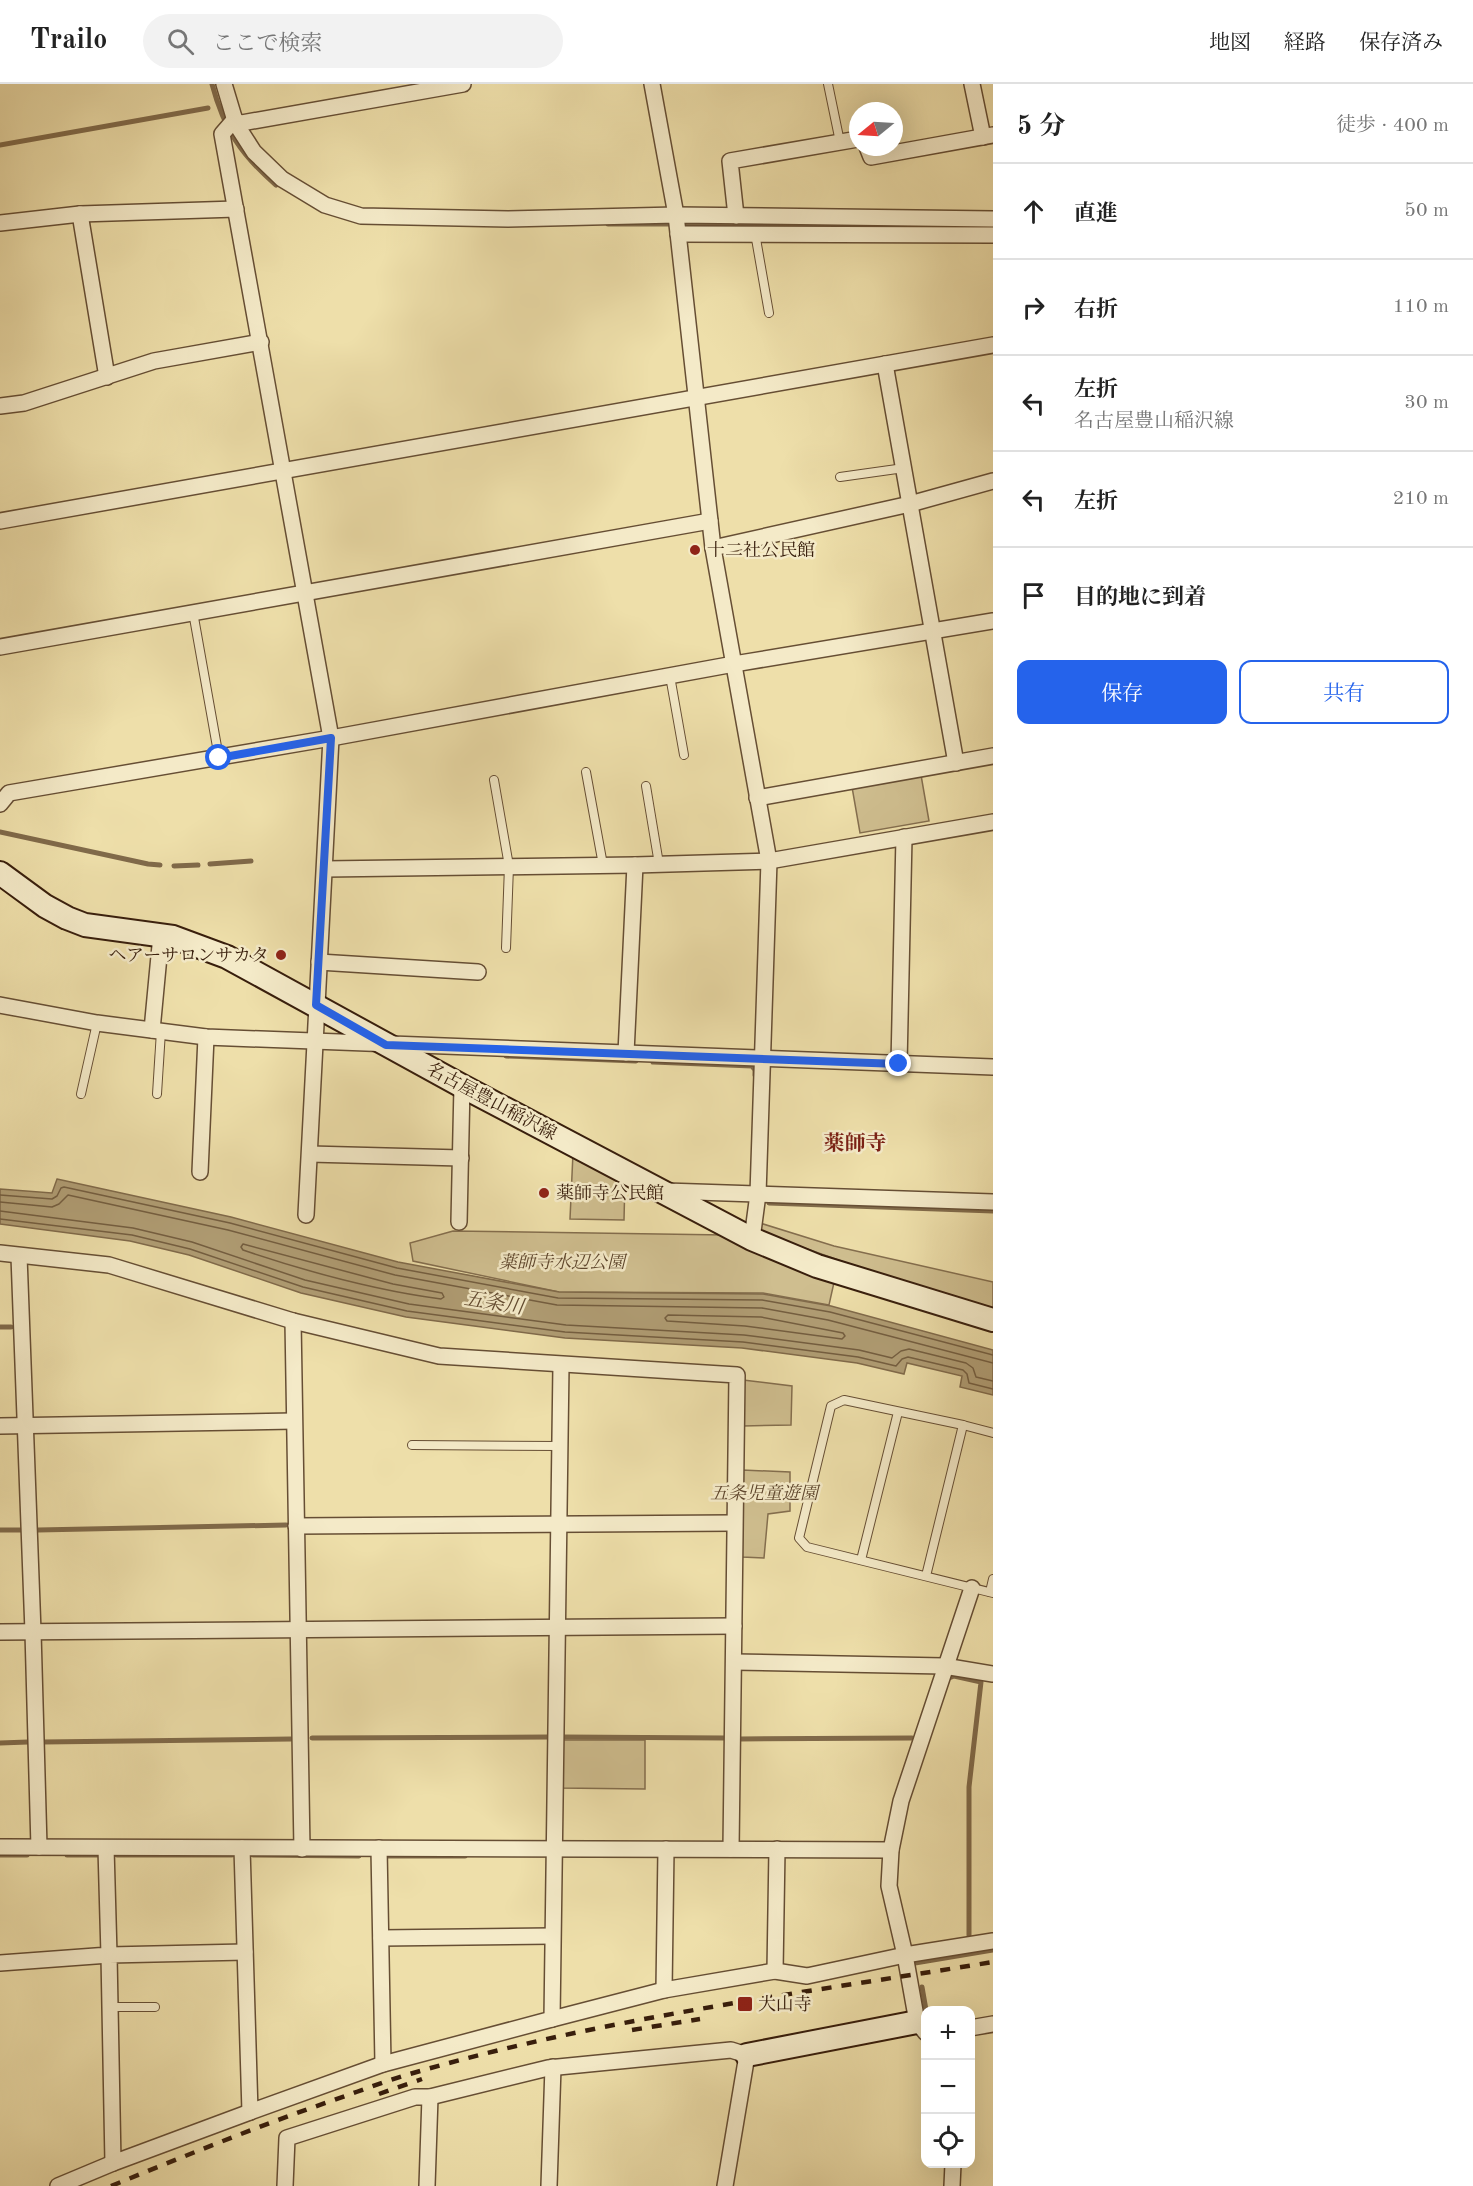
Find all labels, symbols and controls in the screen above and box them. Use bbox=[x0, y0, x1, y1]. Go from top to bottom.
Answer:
search box bbox=[143, 14, 563, 68]
icon: search bbox=[164, 25, 197, 58]
text: Trailo bbox=[30, 27, 107, 55]
text: ここで検索 bbox=[212, 33, 322, 55]
text: 地図 bbox=[1209, 33, 1251, 54]
text: 経路 bbox=[1284, 33, 1326, 54]
text: 保存済み bbox=[1359, 33, 1443, 54]
north arrow bbox=[849, 102, 903, 156]
text: 5 分 bbox=[1017, 114, 1065, 140]
text: 徒歩 · 400 m bbox=[1336, 116, 1449, 136]
icon: ahead bbox=[1017, 195, 1050, 228]
text: 50 m bbox=[1404, 201, 1449, 221]
text: 直進 bbox=[1074, 203, 1118, 225]
icon: right bbox=[1017, 291, 1050, 324]
text: 110 m bbox=[1393, 297, 1449, 317]
text: 右折 bbox=[1074, 299, 1118, 321]
text: 左折 bbox=[1074, 379, 1118, 401]
icon: left bbox=[1017, 387, 1050, 420]
text: 30 m bbox=[1404, 393, 1449, 413]
text: 名古屋豊山稲沢線 bbox=[1074, 412, 1234, 432]
icon: left bbox=[1017, 483, 1050, 516]
text: 210 m bbox=[1393, 489, 1449, 509]
text: 左折 bbox=[1074, 491, 1118, 513]
place label: 十二社公民館 bbox=[707, 540, 815, 560]
marker: 十二社公民館 bbox=[688, 543, 702, 557]
icon: arrive bbox=[1017, 579, 1050, 612]
text: 目的地に到着 bbox=[1074, 587, 1206, 609]
button: 保存 bbox=[1017, 660, 1227, 724]
button: 共有 bbox=[1239, 660, 1449, 724]
route start bbox=[205, 744, 231, 770]
place label: ヘアーサロンサカタ bbox=[108, 947, 269, 965]
marker: ヘアーサロンサカタ bbox=[274, 948, 288, 962]
route end bbox=[885, 1050, 911, 1076]
street label: 名古屋豊山稲沢線 bbox=[424, 1058, 560, 1144]
district label: 薬師寺 bbox=[824, 1132, 887, 1155]
place label: 薬師寺公民館 bbox=[556, 1183, 664, 1203]
marker: 薬師寺公民館 bbox=[537, 1186, 551, 1200]
park label: 薬師寺水辺公園 bbox=[499, 1252, 628, 1272]
water label: 五条川 bbox=[462, 1287, 527, 1319]
park label: 五条児童遊園 bbox=[710, 1483, 821, 1503]
place label: 大山寺 bbox=[758, 1994, 812, 2014]
marker: 大山寺 bbox=[736, 1995, 754, 2013]
map controls bbox=[921, 2006, 975, 2168]
button: + bbox=[921, 2006, 975, 2060]
button: − bbox=[921, 2060, 975, 2114]
button: locate bbox=[921, 2114, 975, 2168]

